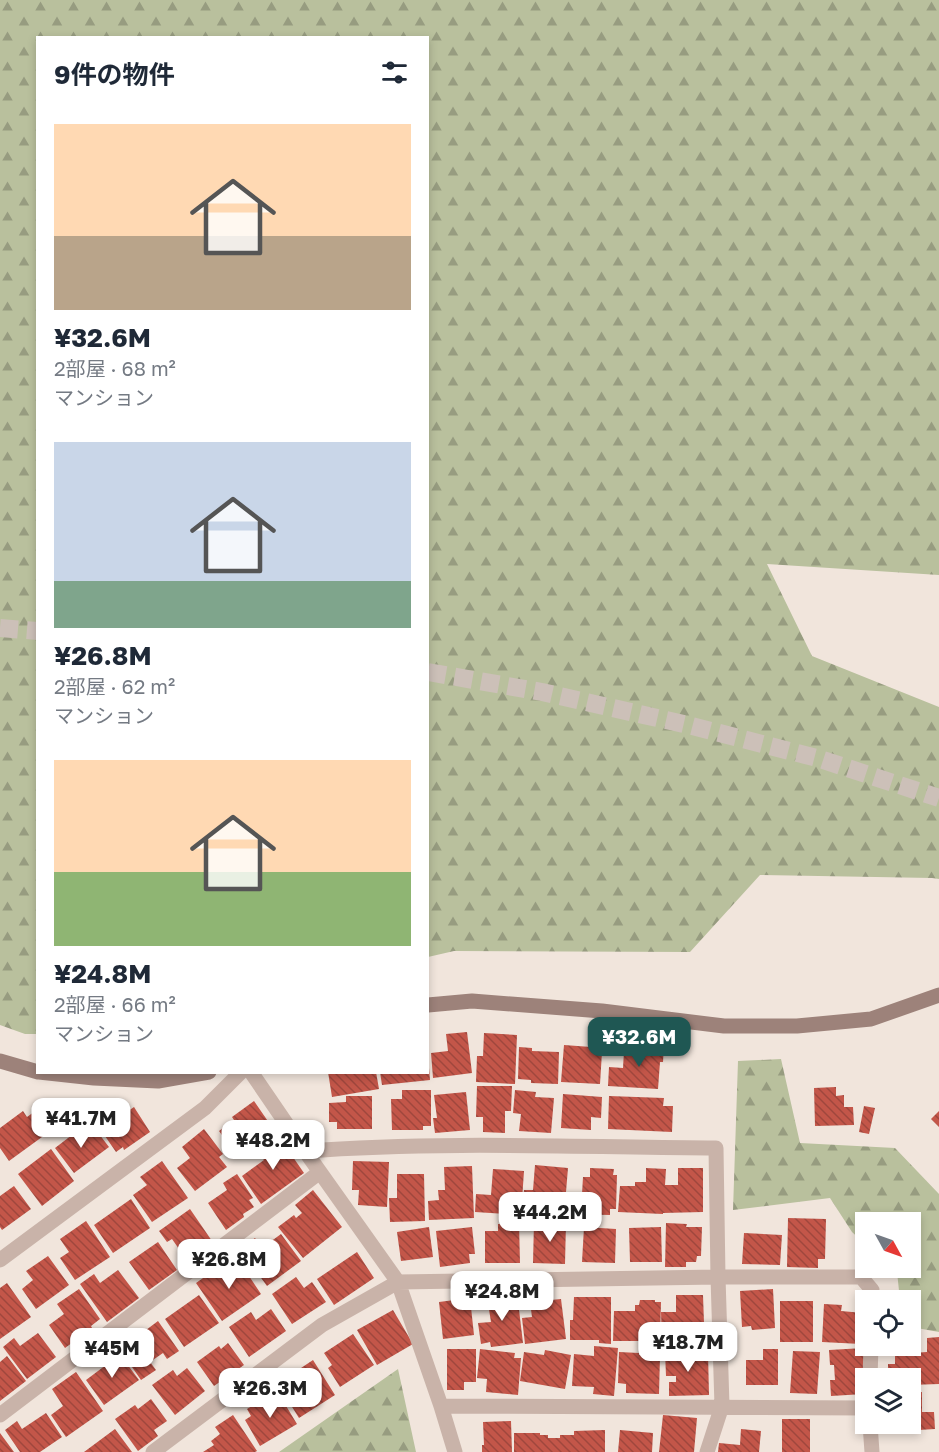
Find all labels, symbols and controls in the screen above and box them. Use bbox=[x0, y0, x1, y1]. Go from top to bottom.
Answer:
icon: filters bbox=[378, 56, 411, 89]
text: 9件の物件 bbox=[54, 59, 175, 90]
icon: home bbox=[179, 163, 287, 271]
text: ¥32.6M bbox=[54, 322, 151, 353]
text: 2部屋 · 68 m² bbox=[54, 356, 176, 380]
text: マンション bbox=[54, 385, 154, 409]
icon: home bbox=[179, 481, 287, 589]
text: ¥26.8M bbox=[54, 640, 152, 671]
text: 2部屋 · 62 m² bbox=[54, 674, 175, 698]
text: マンション bbox=[54, 703, 154, 727]
icon: home bbox=[179, 799, 287, 907]
text: ¥24.8M bbox=[54, 958, 151, 989]
text: 2部屋 · 66 m² bbox=[54, 992, 176, 1016]
pin: ¥32.6M bbox=[590, 1017, 688, 1068]
text: マンション bbox=[54, 1021, 154, 1045]
text: ¥32.6M bbox=[602, 1024, 676, 1048]
pin: ¥41.7M bbox=[32, 1098, 130, 1149]
text: ¥41.7M bbox=[45, 1105, 117, 1129]
pin: ¥48.2M bbox=[224, 1120, 322, 1171]
text: ¥48.2M bbox=[236, 1127, 310, 1151]
pin: ¥44.2M bbox=[501, 1192, 599, 1243]
text: ¥44.2M bbox=[513, 1199, 587, 1223]
north arrow bbox=[855, 1212, 921, 1278]
map controls bbox=[855, 1212, 921, 1434]
pin: ¥26.8M bbox=[180, 1239, 278, 1290]
text: ¥26.8M bbox=[191, 1246, 267, 1270]
pin: ¥24.8M bbox=[453, 1271, 551, 1322]
text: ¥24.8M bbox=[465, 1278, 539, 1302]
button: locate bbox=[855, 1290, 921, 1356]
pin: ¥18.7M bbox=[639, 1322, 737, 1373]
pin: ¥45M bbox=[76, 1328, 148, 1379]
text: ¥18.7M bbox=[652, 1329, 724, 1353]
text: ¥45M bbox=[84, 1335, 140, 1359]
pin: ¥26.3M bbox=[221, 1368, 319, 1419]
button: layers bbox=[855, 1368, 921, 1434]
text: ¥26.3M bbox=[233, 1375, 307, 1399]

